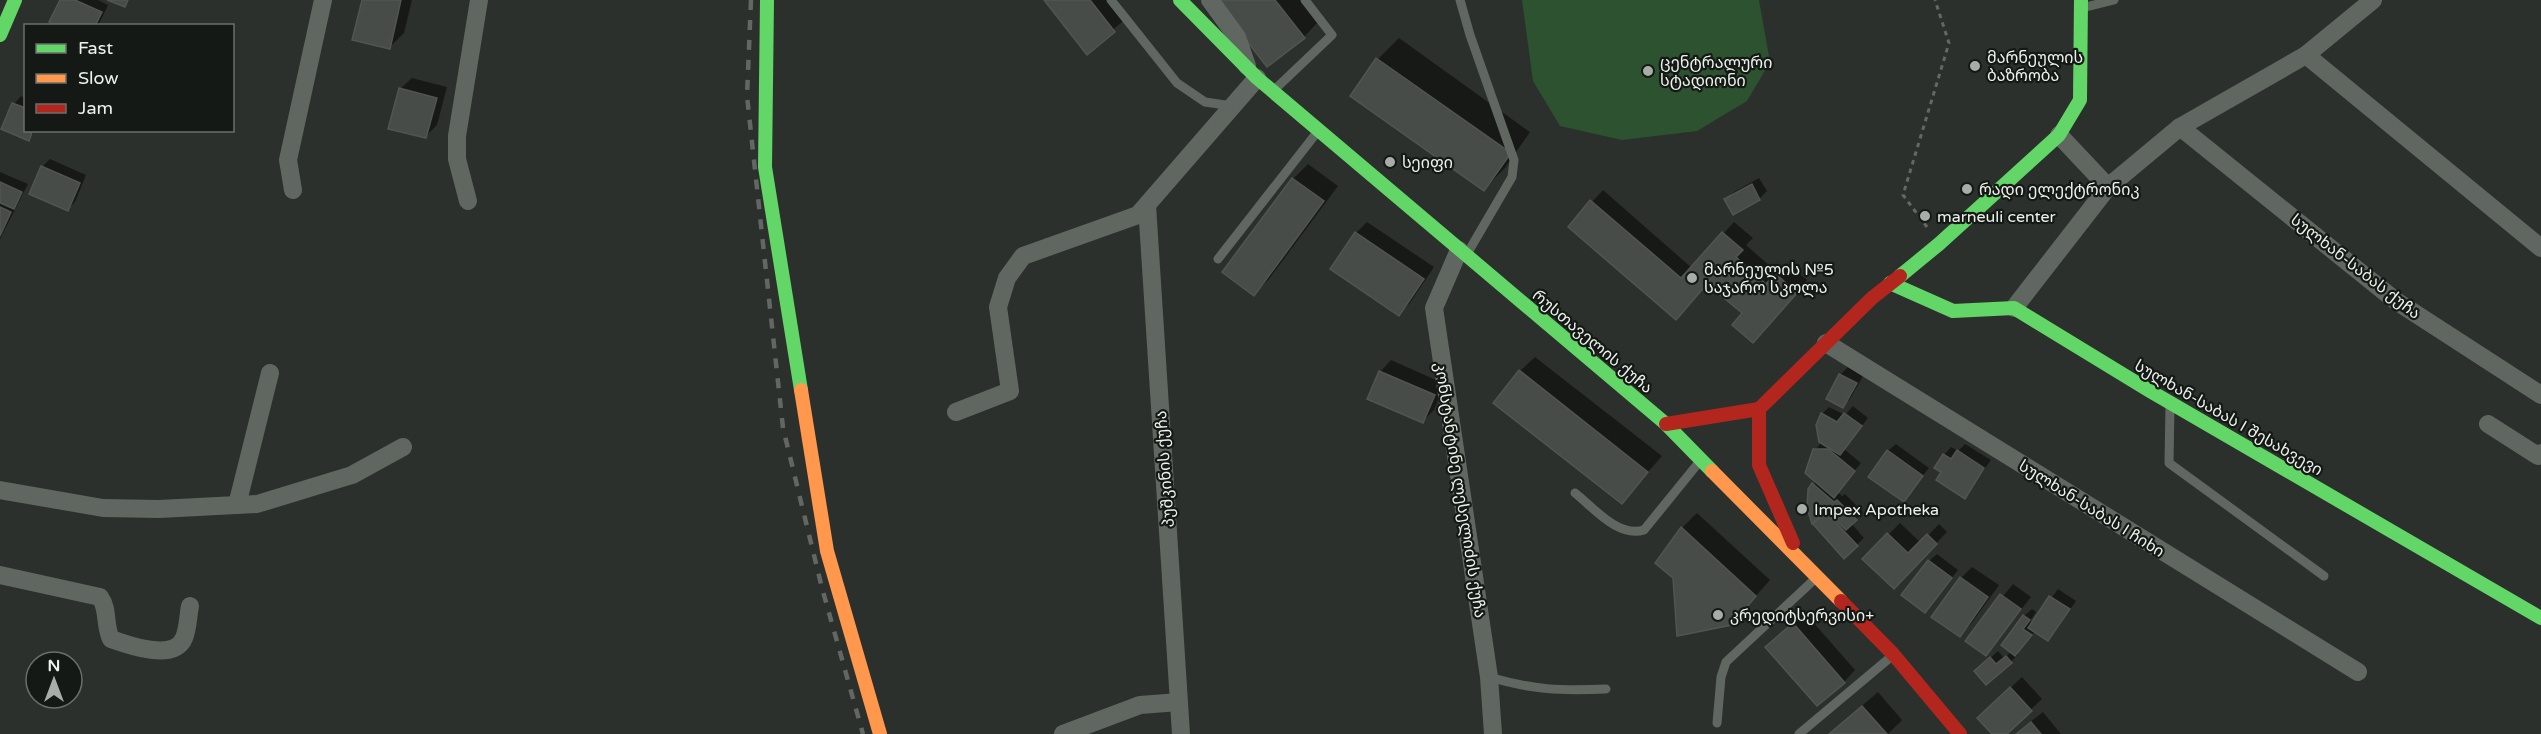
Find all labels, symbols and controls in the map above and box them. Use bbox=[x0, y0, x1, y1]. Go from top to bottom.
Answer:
legend bbox=[24, 24, 234, 132]
text: Fast bbox=[78, 37, 113, 59]
place label: მარნეულის ბაზრობა bbox=[1987, 48, 2083, 86]
place label: ცენტრალური სტადიონი bbox=[1660, 53, 1772, 91]
marker: მარნეულის ბაზრობა bbox=[1968, 59, 1982, 73]
marker: ცენტრალური სტადიონი bbox=[1641, 64, 1655, 78]
text: Slow bbox=[78, 67, 119, 89]
text: Jam bbox=[78, 97, 113, 119]
place label: სეიფი bbox=[1402, 153, 1453, 173]
marker: სეიფი bbox=[1383, 155, 1397, 169]
place label: რადი ელექტრონიკ bbox=[1979, 180, 2139, 200]
marker: რადი ელექტრონიკ bbox=[1960, 182, 1974, 196]
place label: marneuli center bbox=[1937, 207, 2057, 227]
marker: marneuli center bbox=[1918, 209, 1932, 223]
street label: სულხან-საბას ქუჩა bbox=[2286, 210, 2424, 324]
place label: მარნეულის №5 საჯარო სკოლა bbox=[1704, 260, 1834, 298]
marker: მარნეულის №5 საჯარო სკოლა bbox=[1685, 271, 1699, 285]
street label: რუსთაველის ქუჩა bbox=[1528, 286, 1657, 398]
street label: სულხან-საბას I შესახვევი bbox=[2131, 356, 2326, 480]
street label: კონსტანტინე ლესელიძის ქუჩა bbox=[1430, 361, 1490, 619]
street label: პუშკინის ქუჩა bbox=[1151, 410, 1179, 528]
street label: სულხან-საბას I ჩიხი bbox=[2015, 456, 2168, 562]
place label: Impex Apotheka bbox=[1814, 500, 1939, 520]
marker: Impex Apotheka bbox=[1795, 502, 1809, 516]
place label: კრედიტსერვისი+ bbox=[1730, 606, 1874, 626]
marker: კრედიტსერვისი+ bbox=[1711, 608, 1725, 622]
north arrow bbox=[24, 650, 84, 710]
text: N bbox=[48, 656, 60, 676]

